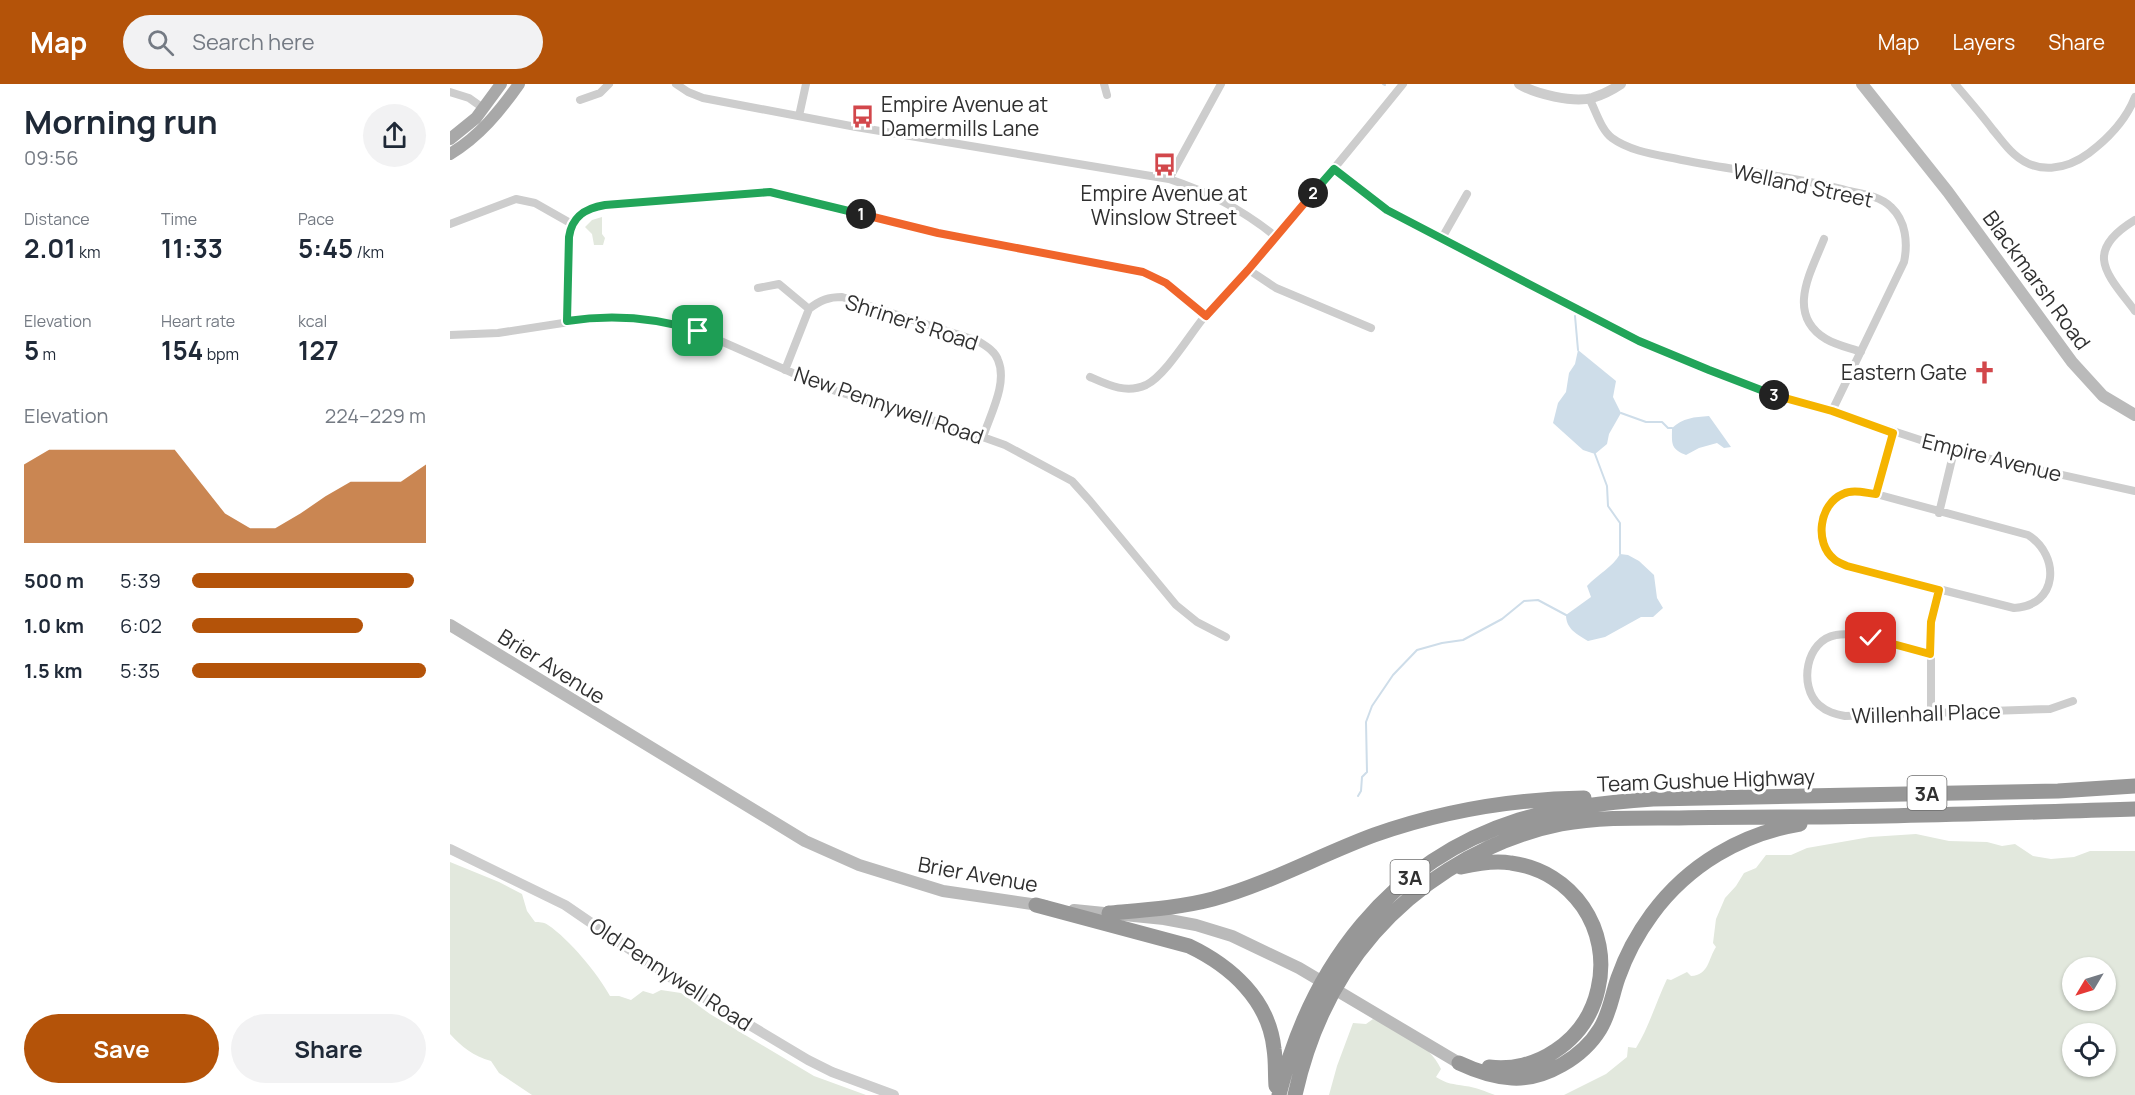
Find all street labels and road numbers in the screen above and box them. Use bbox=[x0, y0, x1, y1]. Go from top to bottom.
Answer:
street label: Welland Street bbox=[1730, 156, 1876, 214]
street label: Blackmarsh Road bbox=[1977, 205, 2097, 355]
street label: Shriner's Road bbox=[842, 287, 982, 357]
street label: New Pennywell Road bbox=[791, 359, 987, 451]
street label: Empire Avenue bbox=[1919, 426, 2065, 488]
street label: Brier Avenue bbox=[493, 622, 611, 710]
street label: Willenhall Place bbox=[1851, 696, 2001, 730]
street label: Team Gushue Highway bbox=[1597, 762, 1815, 798]
road number: 3A bbox=[1908, 776, 1946, 810]
street label: Brier Avenue bbox=[916, 850, 1040, 898]
road number: 3A bbox=[1390, 860, 1430, 894]
street label: Old Pennywell Road bbox=[584, 911, 758, 1037]

